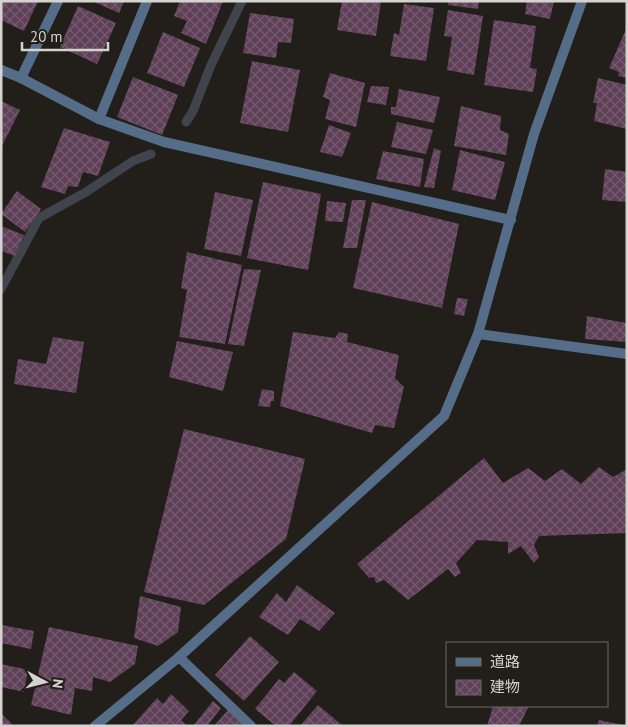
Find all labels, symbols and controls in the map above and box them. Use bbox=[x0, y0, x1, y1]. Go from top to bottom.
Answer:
scale bar bbox=[22, 20, 109, 52]
text: 20 m bbox=[30, 27, 63, 46]
legend bbox=[446, 642, 608, 707]
text: 道路 bbox=[490, 652, 520, 671]
north arrow bbox=[20, 657, 70, 707]
text: 建物 bbox=[490, 677, 520, 696]
text: N bbox=[48, 678, 67, 689]

